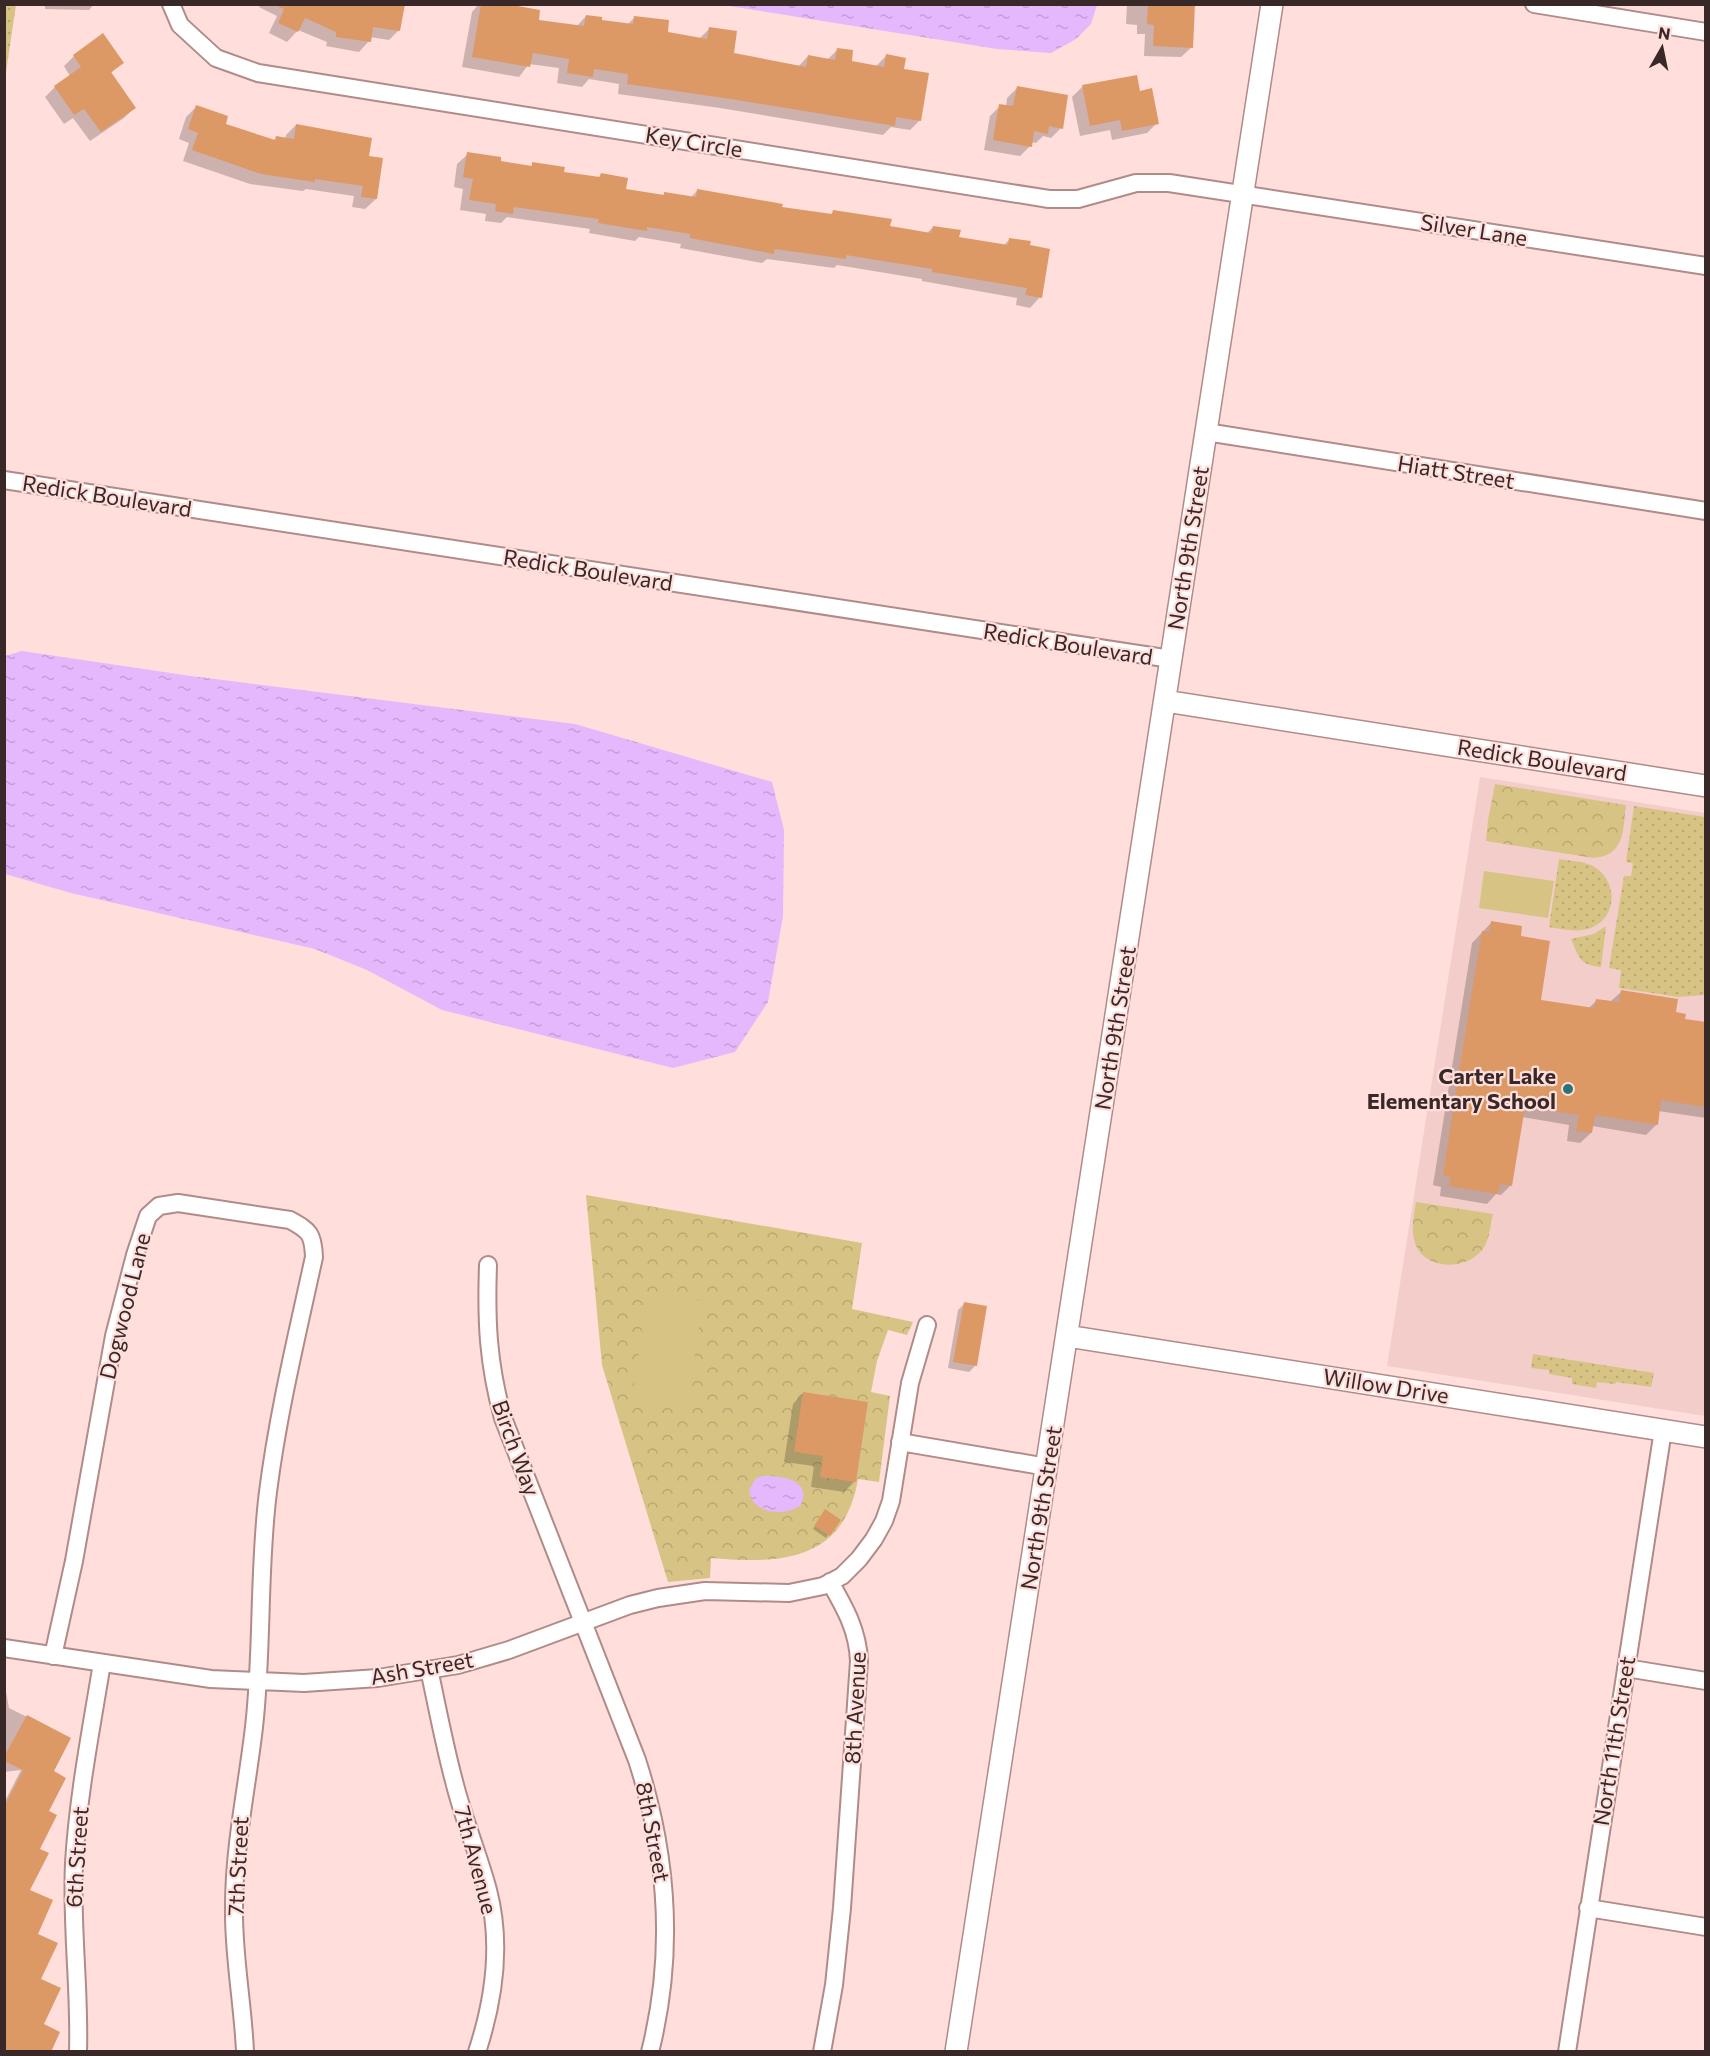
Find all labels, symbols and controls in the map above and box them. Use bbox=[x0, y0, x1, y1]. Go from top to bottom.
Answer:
north arrow bbox=[1632, 18, 1692, 78]
text: N bbox=[1657, 22, 1672, 43]
street label: Key Circle bbox=[644, 120, 745, 163]
street label: Silver Lane bbox=[1419, 208, 1530, 251]
street label: Hiatt Street bbox=[1396, 449, 1517, 494]
street label: North 9th Street bbox=[1161, 464, 1214, 632]
street label: Redick Boulevard bbox=[20, 469, 194, 522]
street label: Redick Boulevard bbox=[501, 543, 675, 596]
street label: Redick Boulevard bbox=[981, 617, 1155, 670]
street label: Redick Boulevard bbox=[1455, 733, 1629, 786]
street label: North 9th Street bbox=[1088, 944, 1141, 1112]
place label: Carter Lake Elementary School bbox=[1367, 1062, 1556, 1114]
marker: Carter Lake Elementary School bbox=[1561, 1082, 1575, 1096]
street label: Dogwood Lane bbox=[93, 1230, 156, 1382]
street label: Willow Drive bbox=[1321, 1362, 1451, 1409]
street label: Birch Way bbox=[487, 1396, 546, 1499]
street label: North 9th Street bbox=[1014, 1424, 1067, 1592]
street label: Ash Street bbox=[368, 1645, 476, 1690]
street label: 8th Avenue bbox=[838, 1651, 871, 1765]
street label: North 11th Street bbox=[1587, 1654, 1640, 1828]
street label: 8th Street bbox=[631, 1780, 676, 1884]
street label: 7th Avenue bbox=[449, 1803, 504, 1917]
street label: 6th Street bbox=[59, 1805, 94, 1908]
street label: 7th Street bbox=[221, 1816, 254, 1916]

